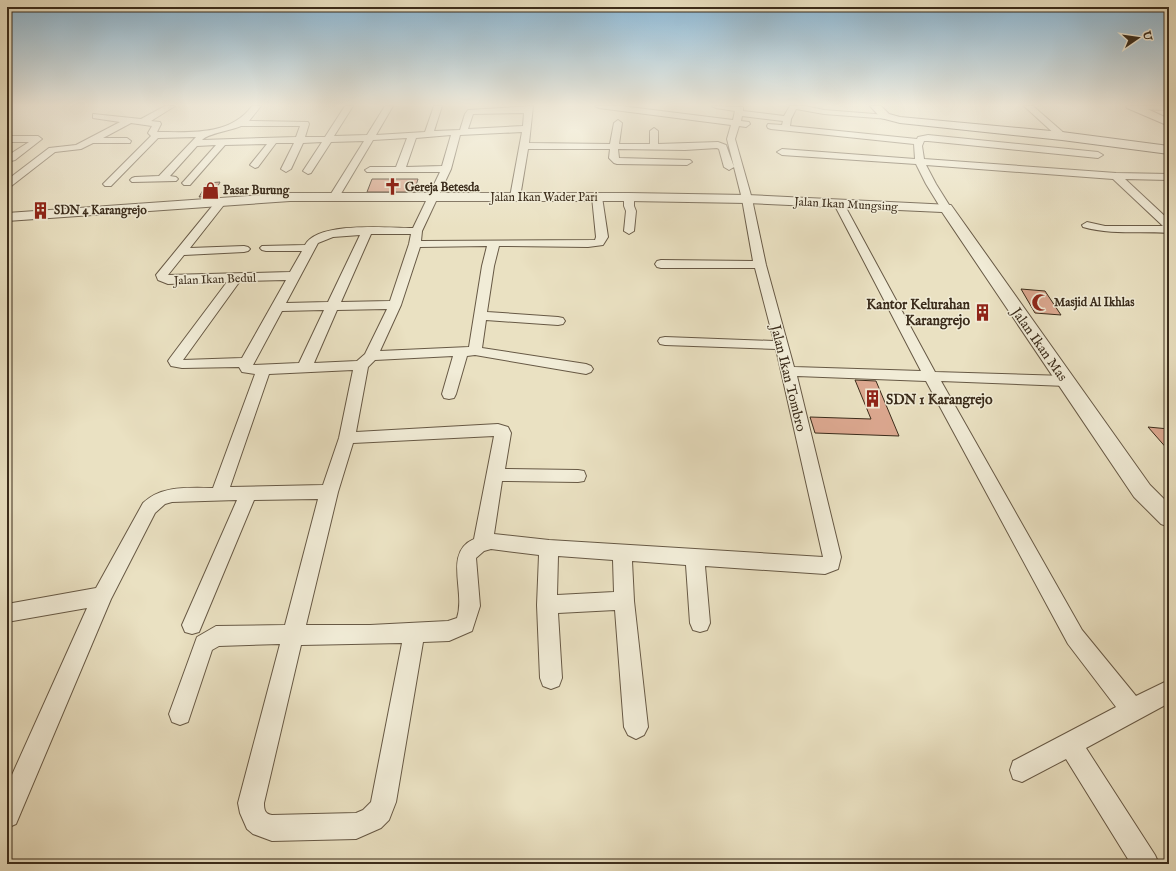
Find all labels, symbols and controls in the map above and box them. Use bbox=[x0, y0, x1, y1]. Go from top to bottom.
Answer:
north arrow bbox=[1118, 18, 1158, 58]
text: U bbox=[1139, 29, 1155, 43]
church icon: Gereja Betesda bbox=[382, 177, 402, 197]
shop icon: Pasar Burung bbox=[200, 180, 220, 200]
place label: Gereja Betesda bbox=[405, 180, 480, 196]
place label: Pasar Burung bbox=[223, 183, 290, 199]
street label: Jalan Ikan Wader Pari bbox=[488, 190, 598, 206]
street label: Jalan Ikan Mungsing bbox=[792, 194, 899, 216]
building icon: SDN 4 Karangrejo bbox=[31, 200, 51, 220]
place label: SDN 4 Karangrejo bbox=[54, 203, 147, 219]
street label: Jalan Ikan Bedul bbox=[172, 271, 257, 290]
mosque icon: Masjid Al Ikhlas bbox=[1031, 292, 1051, 312]
place label: Masjid Al Ikhlas bbox=[1054, 295, 1135, 311]
place label: Kantor Kelurahan Karangrejo bbox=[866, 296, 971, 330]
building icon: Kantor Kelurahan Karangrejo bbox=[973, 302, 993, 322]
street label: Jalan Ikan Mas bbox=[1006, 303, 1071, 385]
street label: Jalan Ikan Tombro bbox=[766, 321, 810, 434]
building icon: SDN 1 Karangrejo bbox=[863, 389, 883, 409]
place label: SDN 1 Karangrejo bbox=[886, 391, 993, 409]

